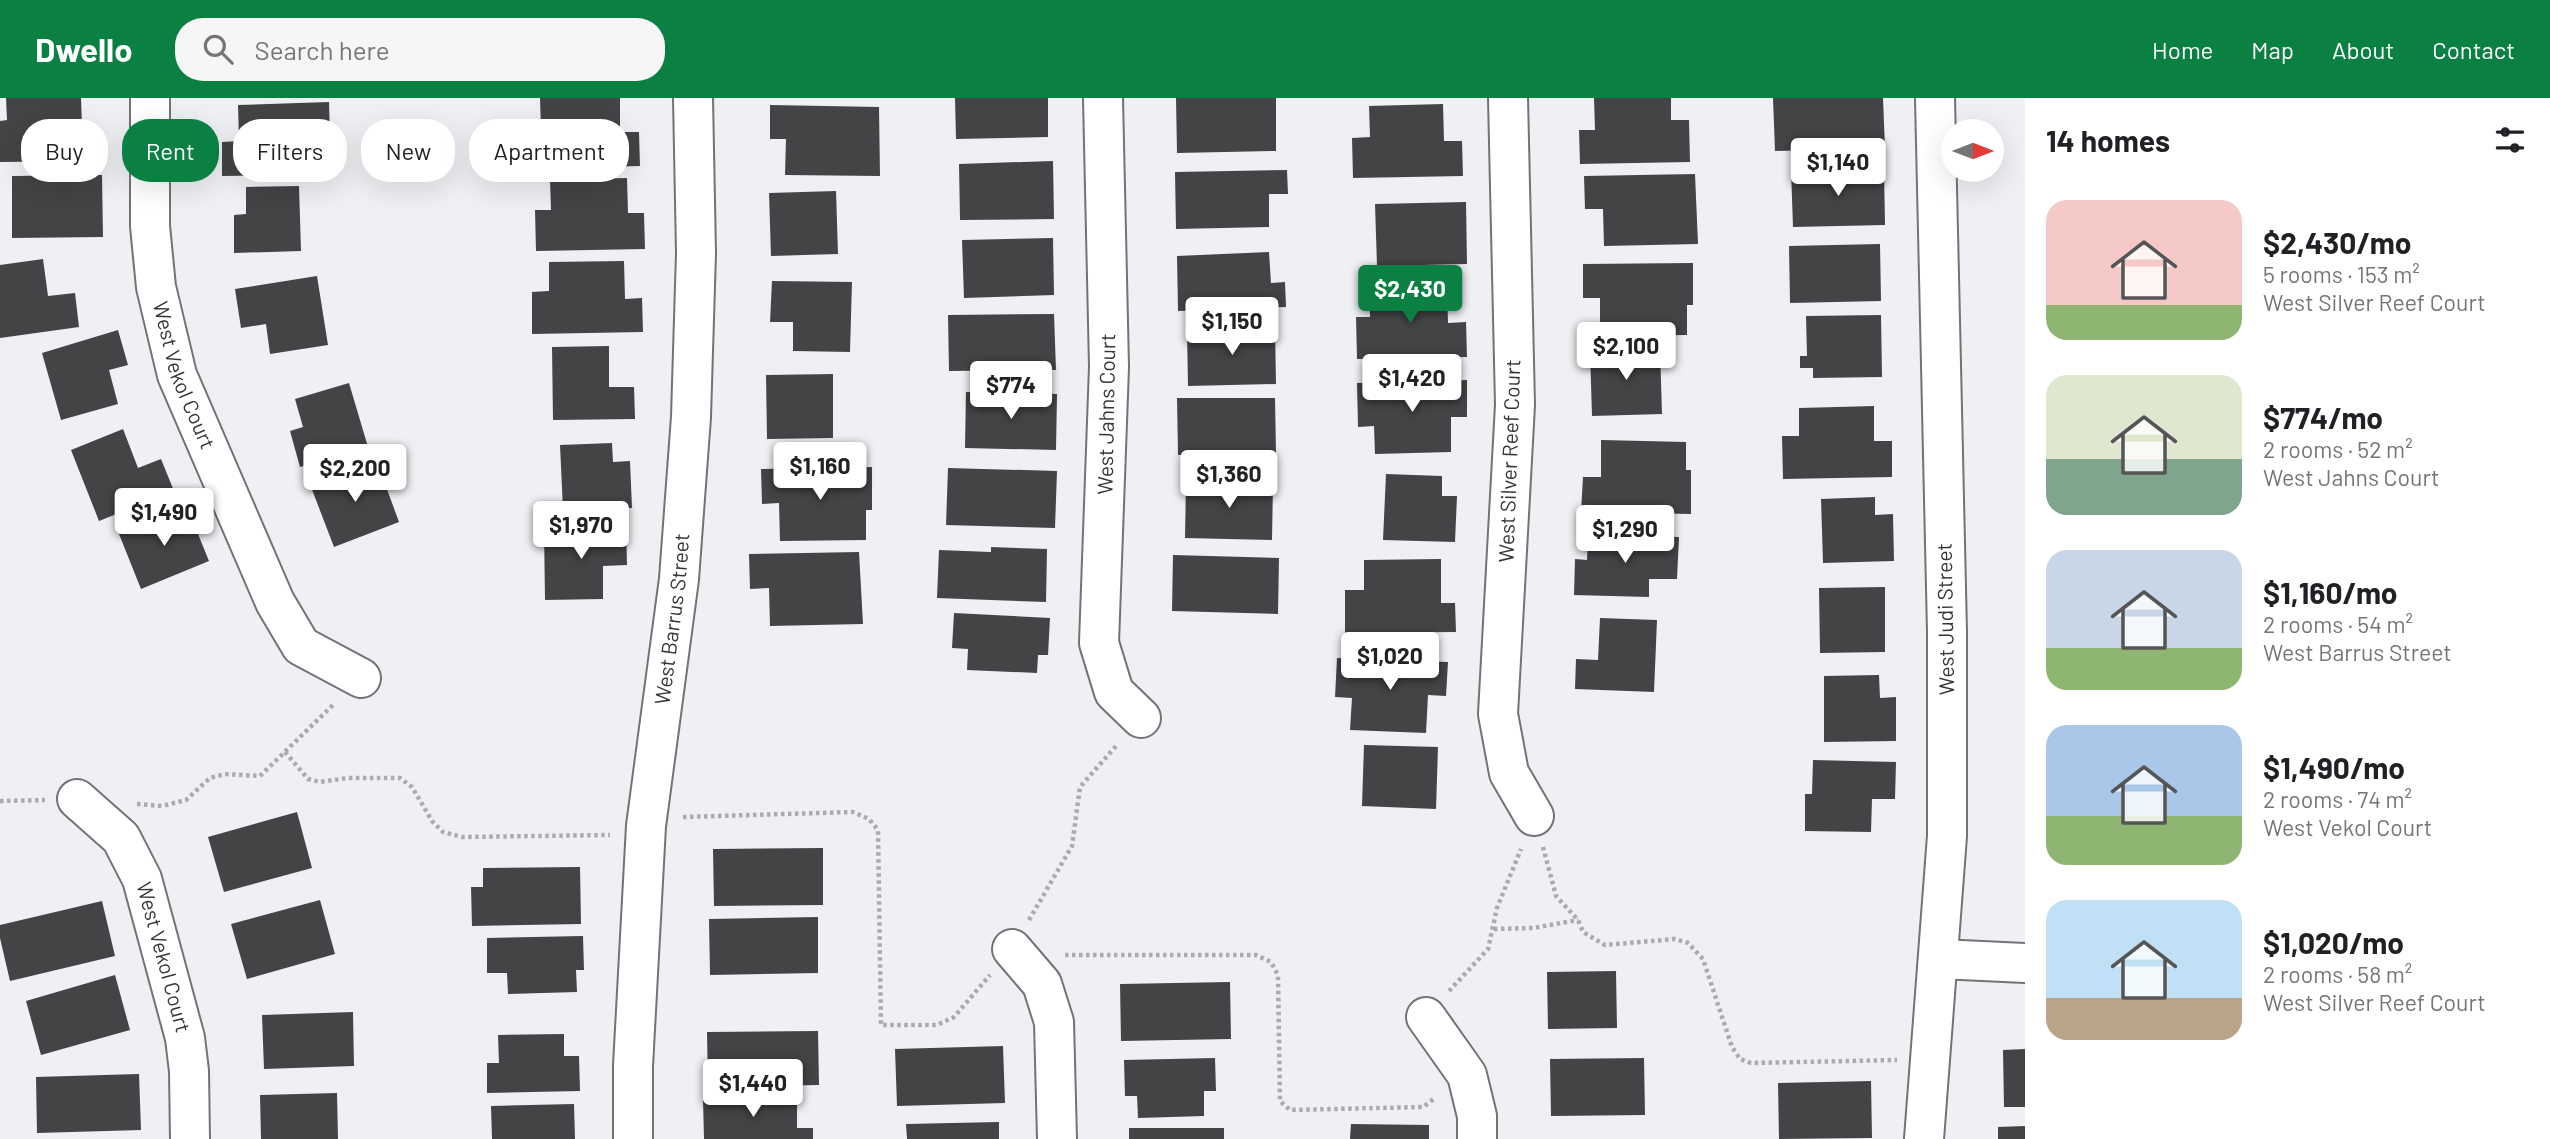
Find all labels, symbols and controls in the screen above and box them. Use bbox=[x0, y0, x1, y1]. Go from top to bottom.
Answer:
search box bbox=[175, 18, 665, 81]
text: Dwello bbox=[35, 29, 133, 69]
icon: search bbox=[199, 30, 237, 68]
text: Search here bbox=[255, 34, 390, 65]
text: Home bbox=[2152, 35, 2213, 64]
text: Map bbox=[2251, 35, 2294, 64]
text: About bbox=[2332, 35, 2394, 64]
text: Contact bbox=[2432, 35, 2515, 64]
chip: Buy bbox=[21, 119, 108, 182]
chip: Rent bbox=[122, 119, 219, 182]
chip: Filters bbox=[233, 119, 347, 182]
chip: New bbox=[361, 119, 455, 182]
chip: Apartment bbox=[469, 119, 629, 182]
north arrow bbox=[1941, 119, 2004, 182]
map controls bbox=[1941, 119, 2004, 182]
icon: filters bbox=[2491, 121, 2529, 159]
text: 14 homes bbox=[2046, 122, 2170, 158]
pin: $1,140 bbox=[1781, 139, 1895, 198]
text: $1,140 bbox=[1807, 147, 1869, 175]
text: $2,430/mo bbox=[2263, 224, 2411, 260]
icon: home bbox=[2102, 228, 2186, 312]
text: 5 rooms · 153 m² bbox=[2263, 260, 2420, 288]
pin: $2,430 bbox=[1353, 266, 1467, 325]
text: $2,430 bbox=[1374, 274, 1446, 302]
text: West Silver Reef Court bbox=[2263, 288, 2486, 316]
pin: $1,150 bbox=[1175, 298, 1289, 357]
street label: West Vekol Court bbox=[149, 299, 221, 452]
text: $1,150 bbox=[1201, 306, 1263, 334]
pin: $2,100 bbox=[1569, 322, 1683, 382]
text: $2,100 bbox=[1593, 331, 1659, 359]
street label: West Jahns Court bbox=[1092, 333, 1119, 495]
pin: $1,420 bbox=[1355, 354, 1469, 414]
street label: West Silver Reef Court bbox=[1492, 359, 1525, 563]
pin: $774 bbox=[970, 362, 1052, 421]
text: $1,420 bbox=[1378, 363, 1446, 391]
text: $774 bbox=[986, 370, 1036, 398]
text: $774/mo bbox=[2263, 399, 2383, 435]
icon: home bbox=[2102, 403, 2186, 487]
text: 2 rooms · 52 m² bbox=[2263, 435, 2413, 463]
pin: $1,160 bbox=[763, 442, 877, 502]
pin: $2,200 bbox=[298, 444, 412, 504]
pin: $1,360 bbox=[1172, 450, 1286, 510]
text: $1,160 bbox=[790, 451, 851, 479]
text: $2,200 bbox=[319, 453, 391, 481]
text: $1,360 bbox=[1196, 459, 1262, 487]
text: West Jahns Court bbox=[2263, 463, 2439, 491]
pin: $1,490 bbox=[107, 489, 221, 548]
text: $1,490 bbox=[131, 497, 197, 525]
pin: $1,970 bbox=[524, 502, 638, 561]
pin: $1,290 bbox=[1568, 505, 1682, 565]
text: $1,970 bbox=[549, 510, 613, 538]
text: $1,290 bbox=[1592, 514, 1658, 542]
street label: West Barrus Street bbox=[648, 532, 693, 706]
street label: West Judi Street bbox=[1931, 543, 1958, 695]
text: $1,160/mo bbox=[2263, 574, 2398, 610]
icon: home bbox=[2102, 578, 2186, 662]
text: 2 rooms · 54 m² bbox=[2263, 610, 2413, 638]
pin: $1,020 bbox=[1333, 632, 1447, 692]
text: West Barrus Street bbox=[2263, 638, 2452, 666]
text: $1,020 bbox=[1357, 641, 1423, 669]
text: $1,490/mo bbox=[2263, 749, 2405, 785]
icon: home bbox=[2102, 753, 2186, 837]
text: 2 rooms · 74 m² bbox=[2263, 785, 2412, 813]
text: West Vekol Court bbox=[2263, 813, 2432, 841]
street label: West Vekol Court bbox=[132, 879, 197, 1035]
text: $1,020/mo bbox=[2263, 924, 2404, 960]
icon: home bbox=[2102, 928, 2186, 1012]
text: 2 rooms · 58 m² bbox=[2263, 960, 2412, 988]
text: West Silver Reef Court bbox=[2263, 988, 2486, 1016]
pin: $1,440 bbox=[696, 1060, 810, 1119]
text: $1,440 bbox=[719, 1068, 787, 1096]

